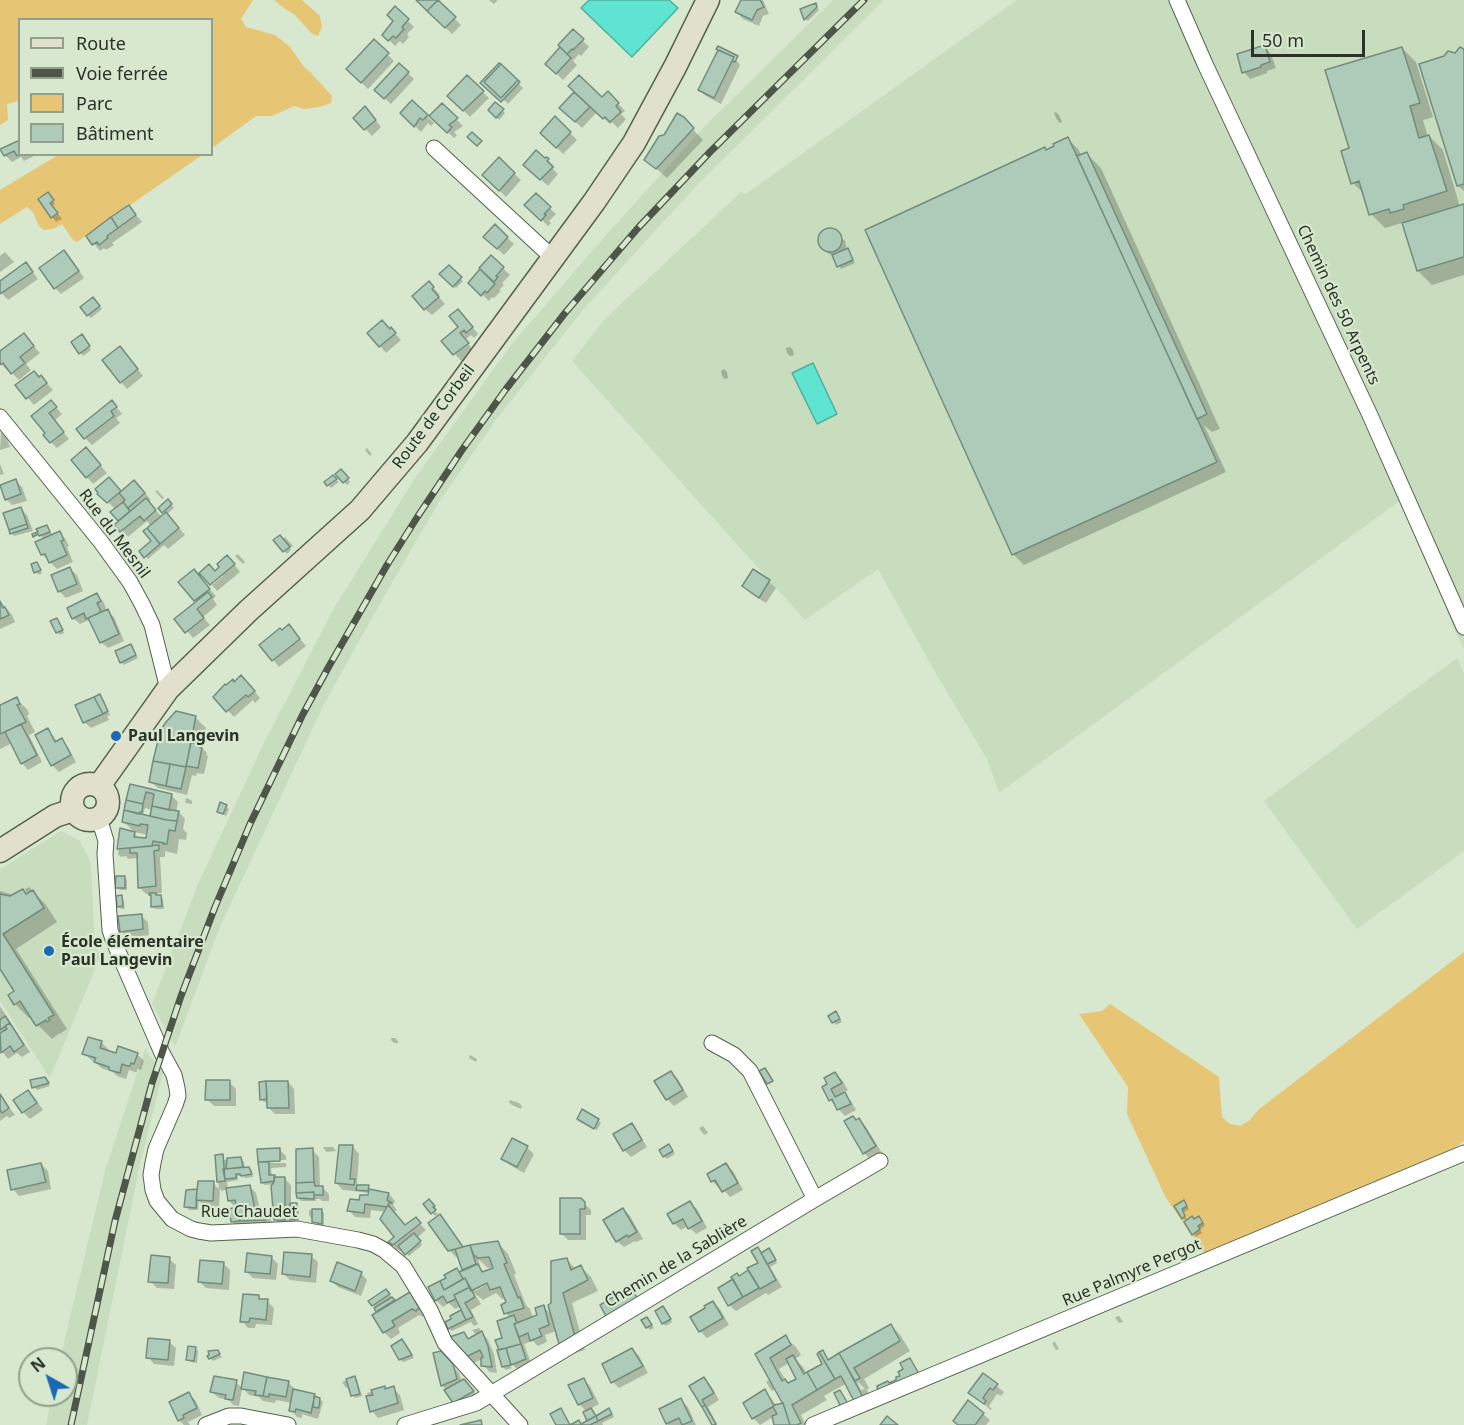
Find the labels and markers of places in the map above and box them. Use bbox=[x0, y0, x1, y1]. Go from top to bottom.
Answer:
place label: Paul Langevin bbox=[128, 726, 239, 746]
marker: Paul Langevin bbox=[109, 729, 123, 743]
place label: École élémentaire Paul Langevin bbox=[61, 932, 204, 970]
marker: École élémentaire Paul Langevin bbox=[42, 944, 56, 958]

